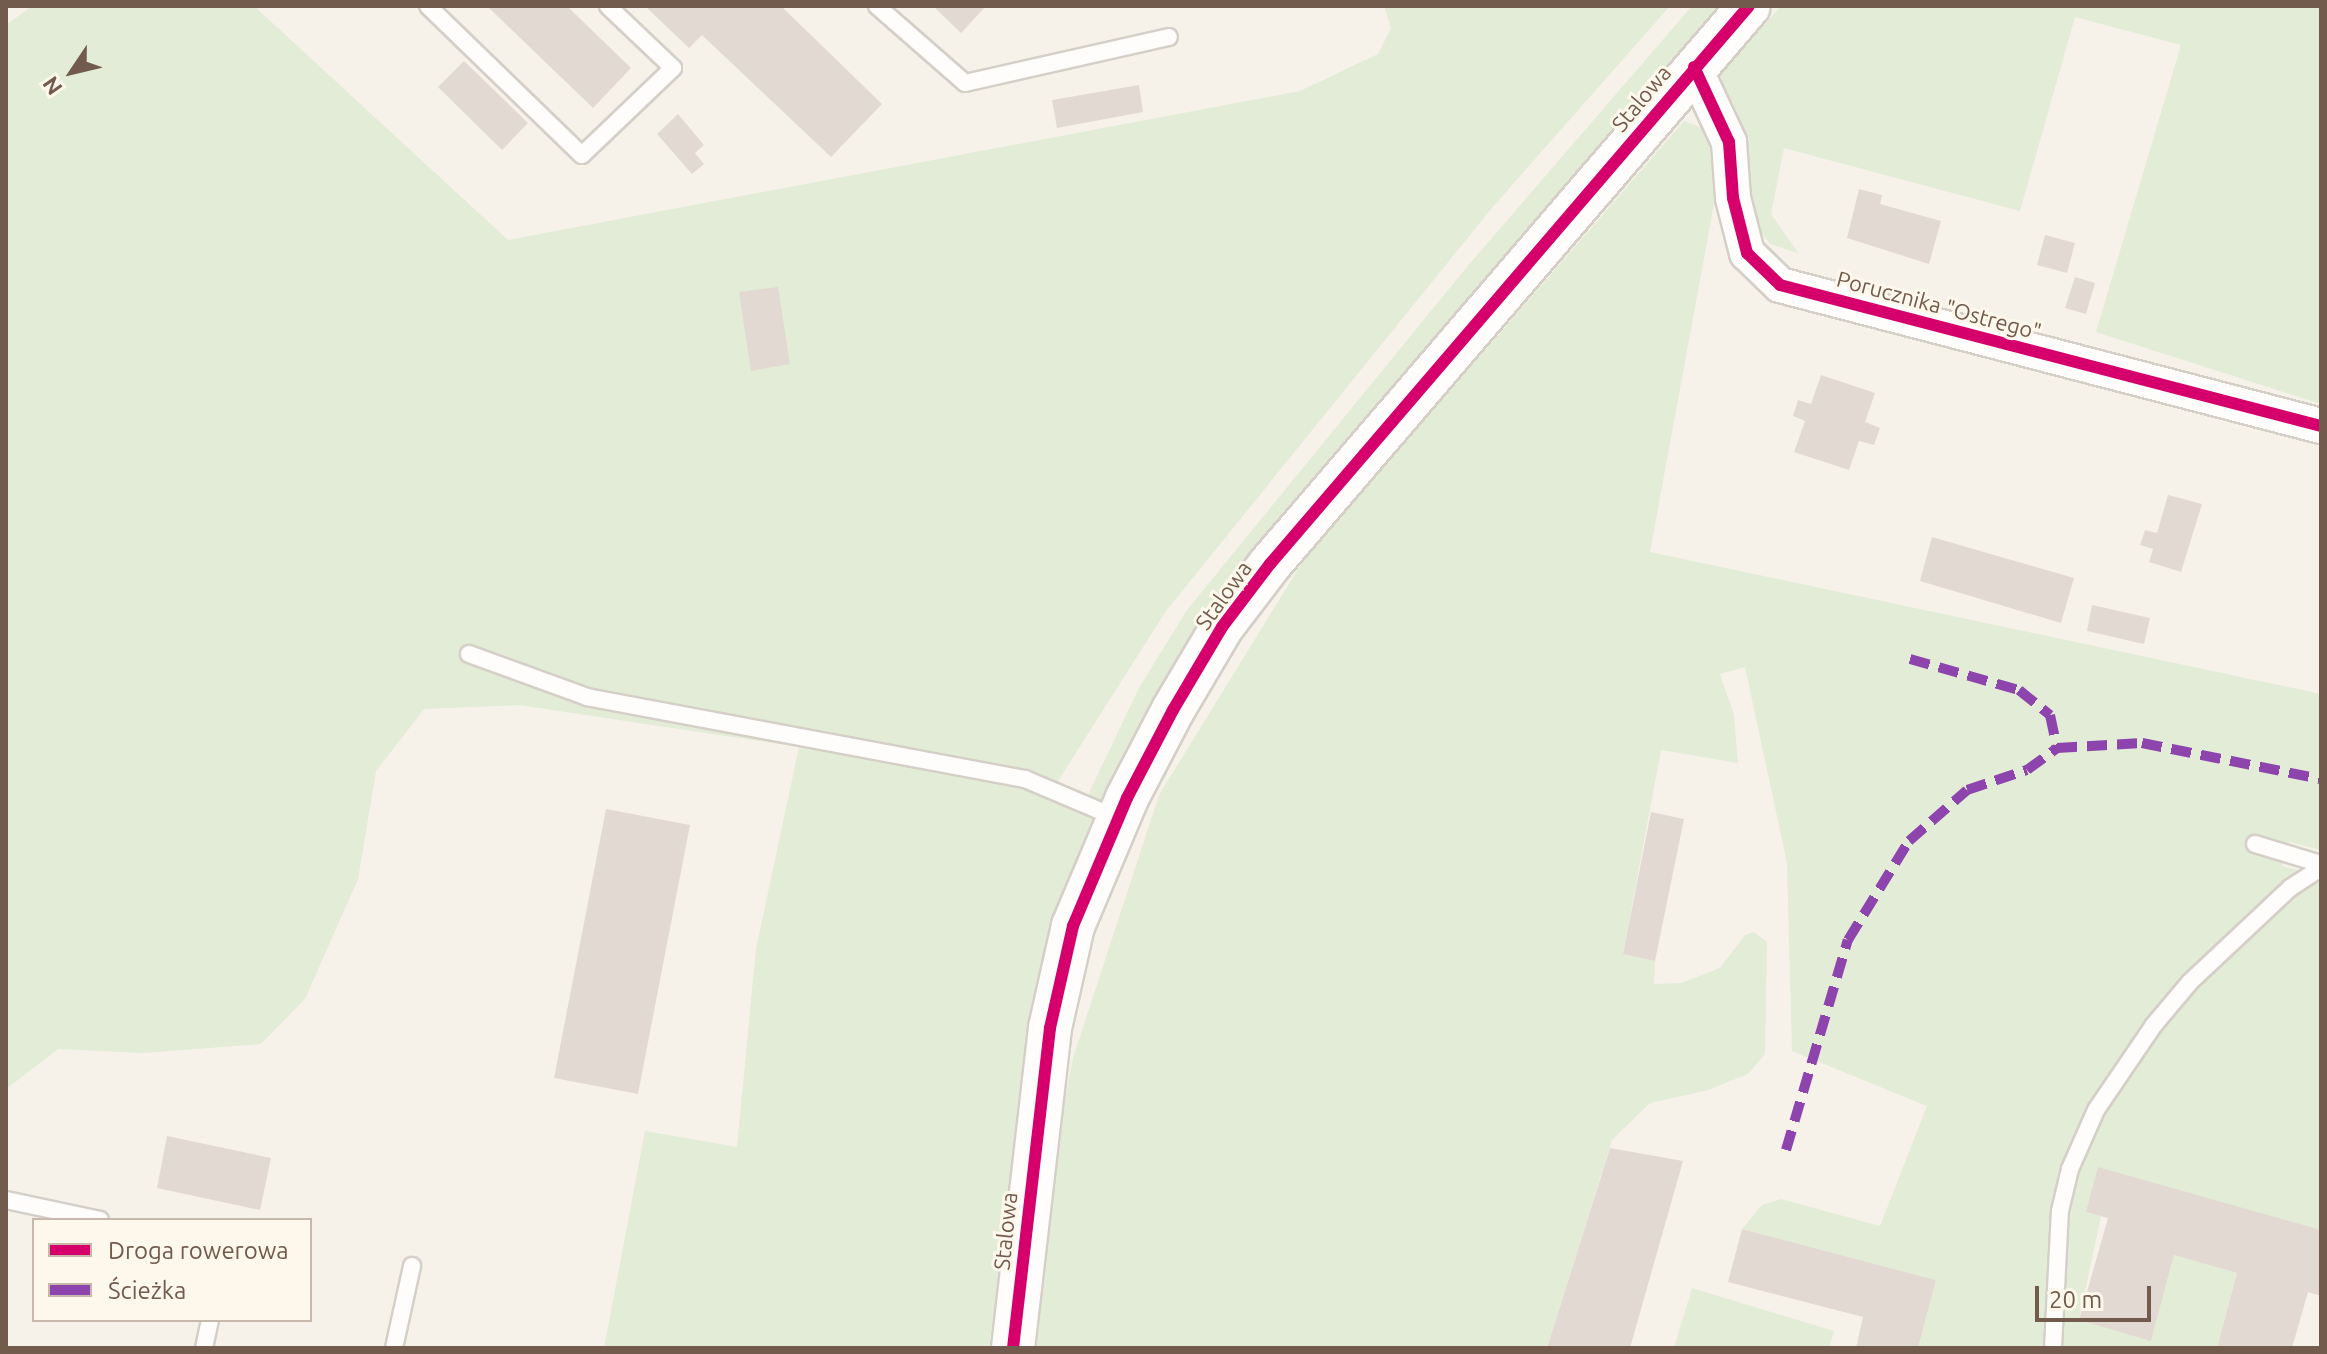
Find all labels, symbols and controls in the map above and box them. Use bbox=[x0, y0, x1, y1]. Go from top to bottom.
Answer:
north arrow bbox=[32, 32, 112, 112]
street label: Stalowa bbox=[1606, 59, 1676, 137]
text: N bbox=[37, 72, 67, 100]
street label: Porucznika "Ostrego" bbox=[1834, 265, 2044, 345]
street label: Stalowa bbox=[1189, 556, 1257, 634]
street label: Stalowa bbox=[988, 1191, 1022, 1271]
legend bbox=[32, 1218, 312, 1322]
text: Droga rowerowa bbox=[108, 1237, 289, 1264]
scale bar bbox=[2039, 1270, 2155, 1320]
text: Ścieżka bbox=[108, 1277, 186, 1304]
text: 20 m bbox=[2049, 1286, 2102, 1313]

